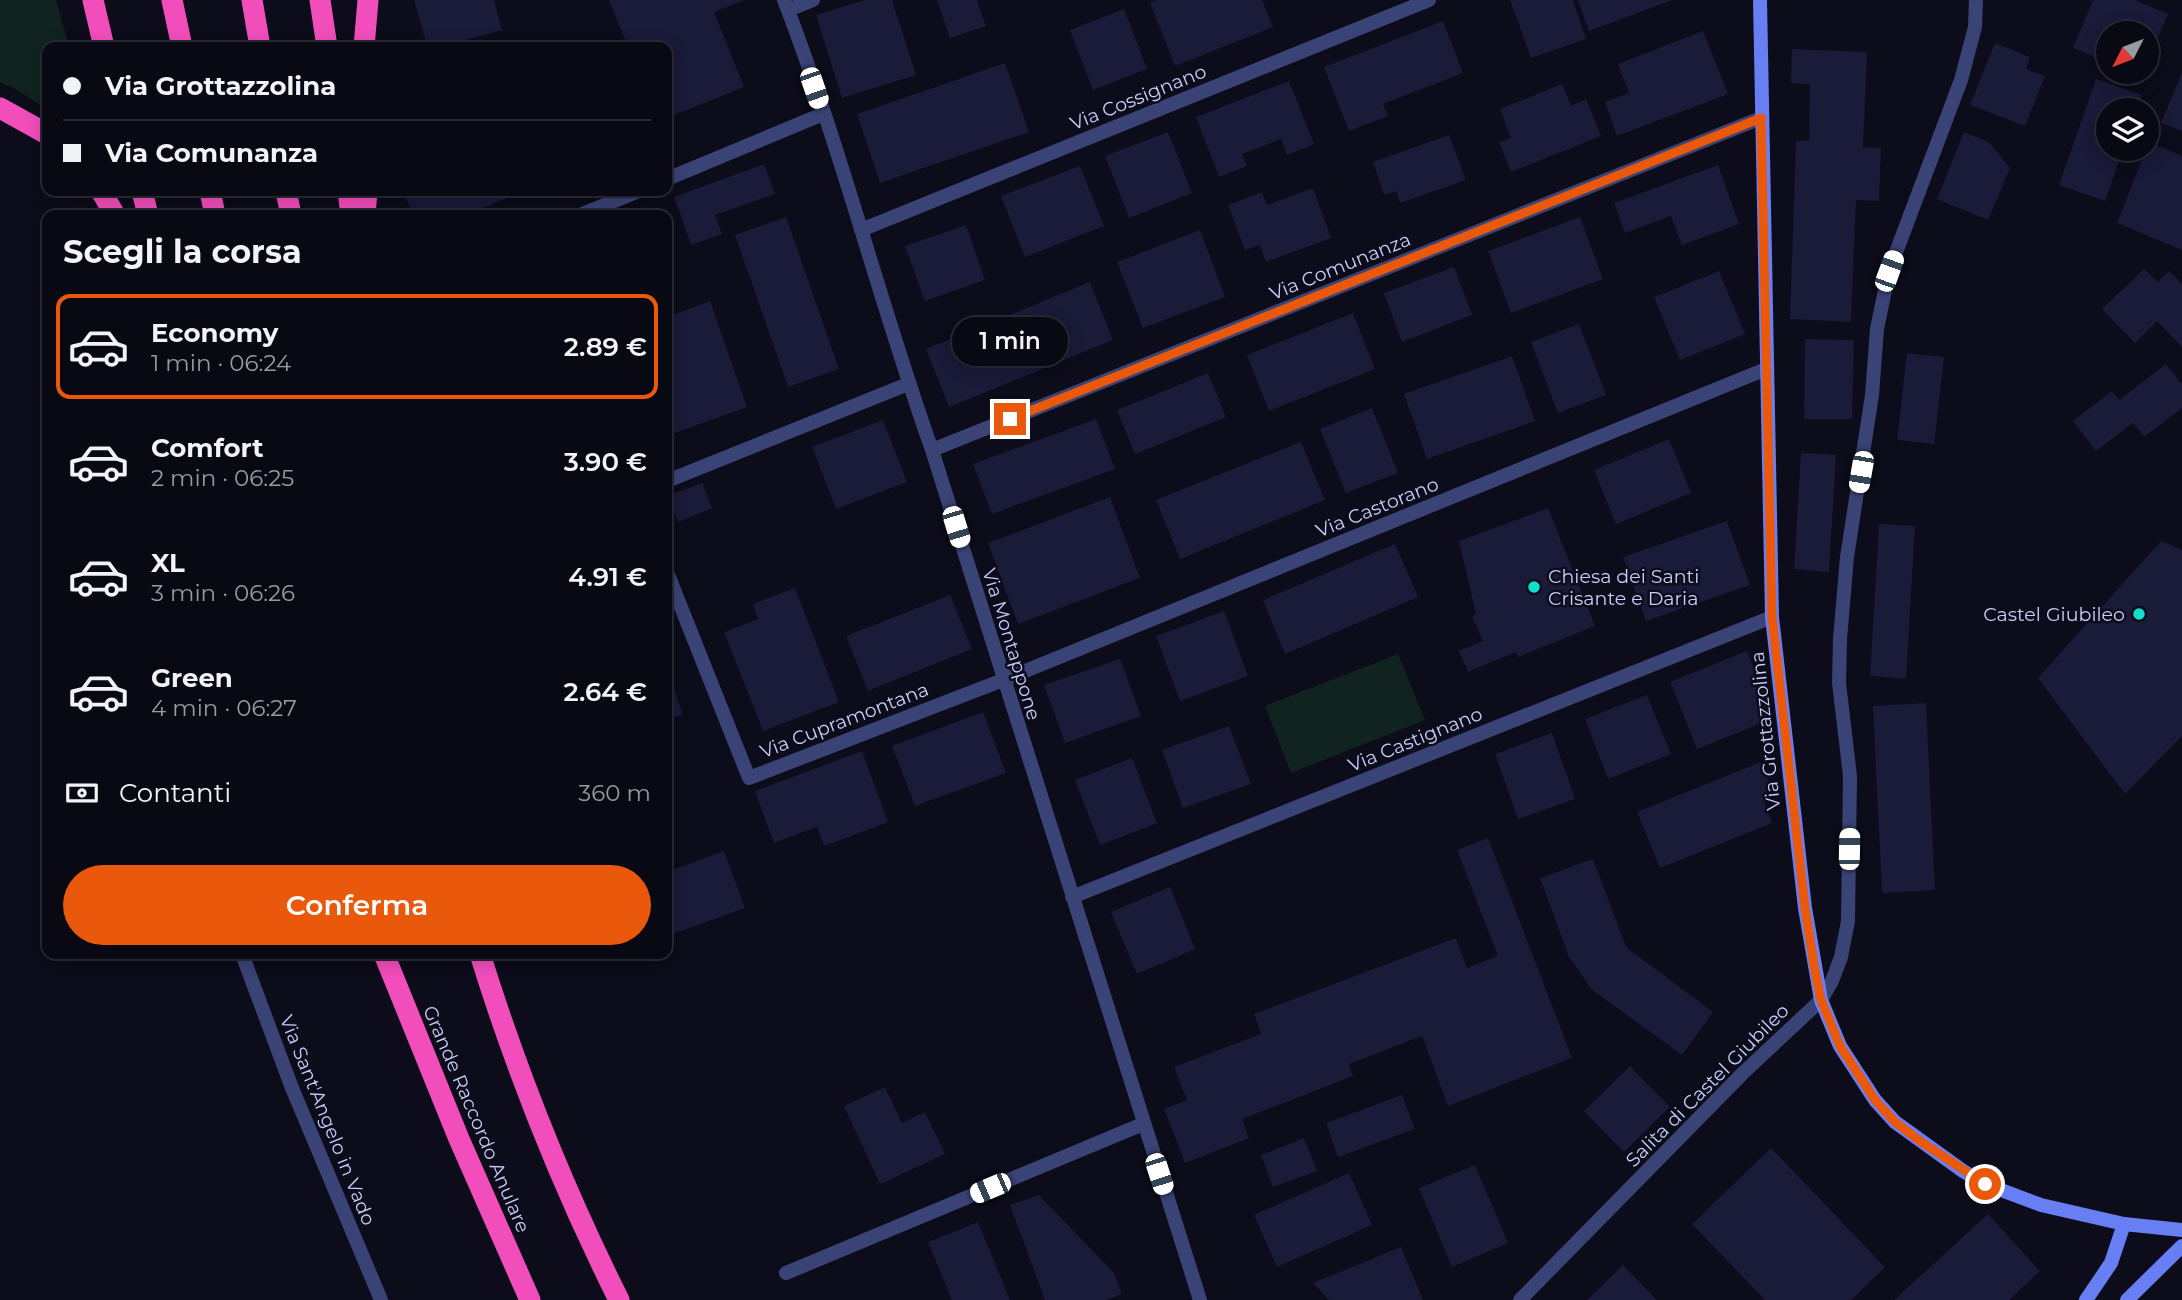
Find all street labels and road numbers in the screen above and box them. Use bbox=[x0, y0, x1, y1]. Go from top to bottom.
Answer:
street label: Via Cossignano bbox=[1067, 60, 1210, 135]
street label: Via Comunanza bbox=[1266, 228, 1414, 305]
street label: Via Castorano bbox=[1313, 472, 1442, 542]
street label: Via Montappone bbox=[977, 565, 1046, 723]
street label: Via Grottazzolina bbox=[1746, 650, 1785, 812]
street label: Via Cupramontana bbox=[757, 678, 932, 763]
street label: Via Castignano bbox=[1345, 702, 1486, 777]
street label: Salita di Castel Giubileo bbox=[1621, 999, 1794, 1172]
street label: Grande Raccordo Anulare bbox=[418, 1002, 535, 1236]
street label: Via Sant'Angelo in Vado bbox=[275, 1012, 380, 1229]

